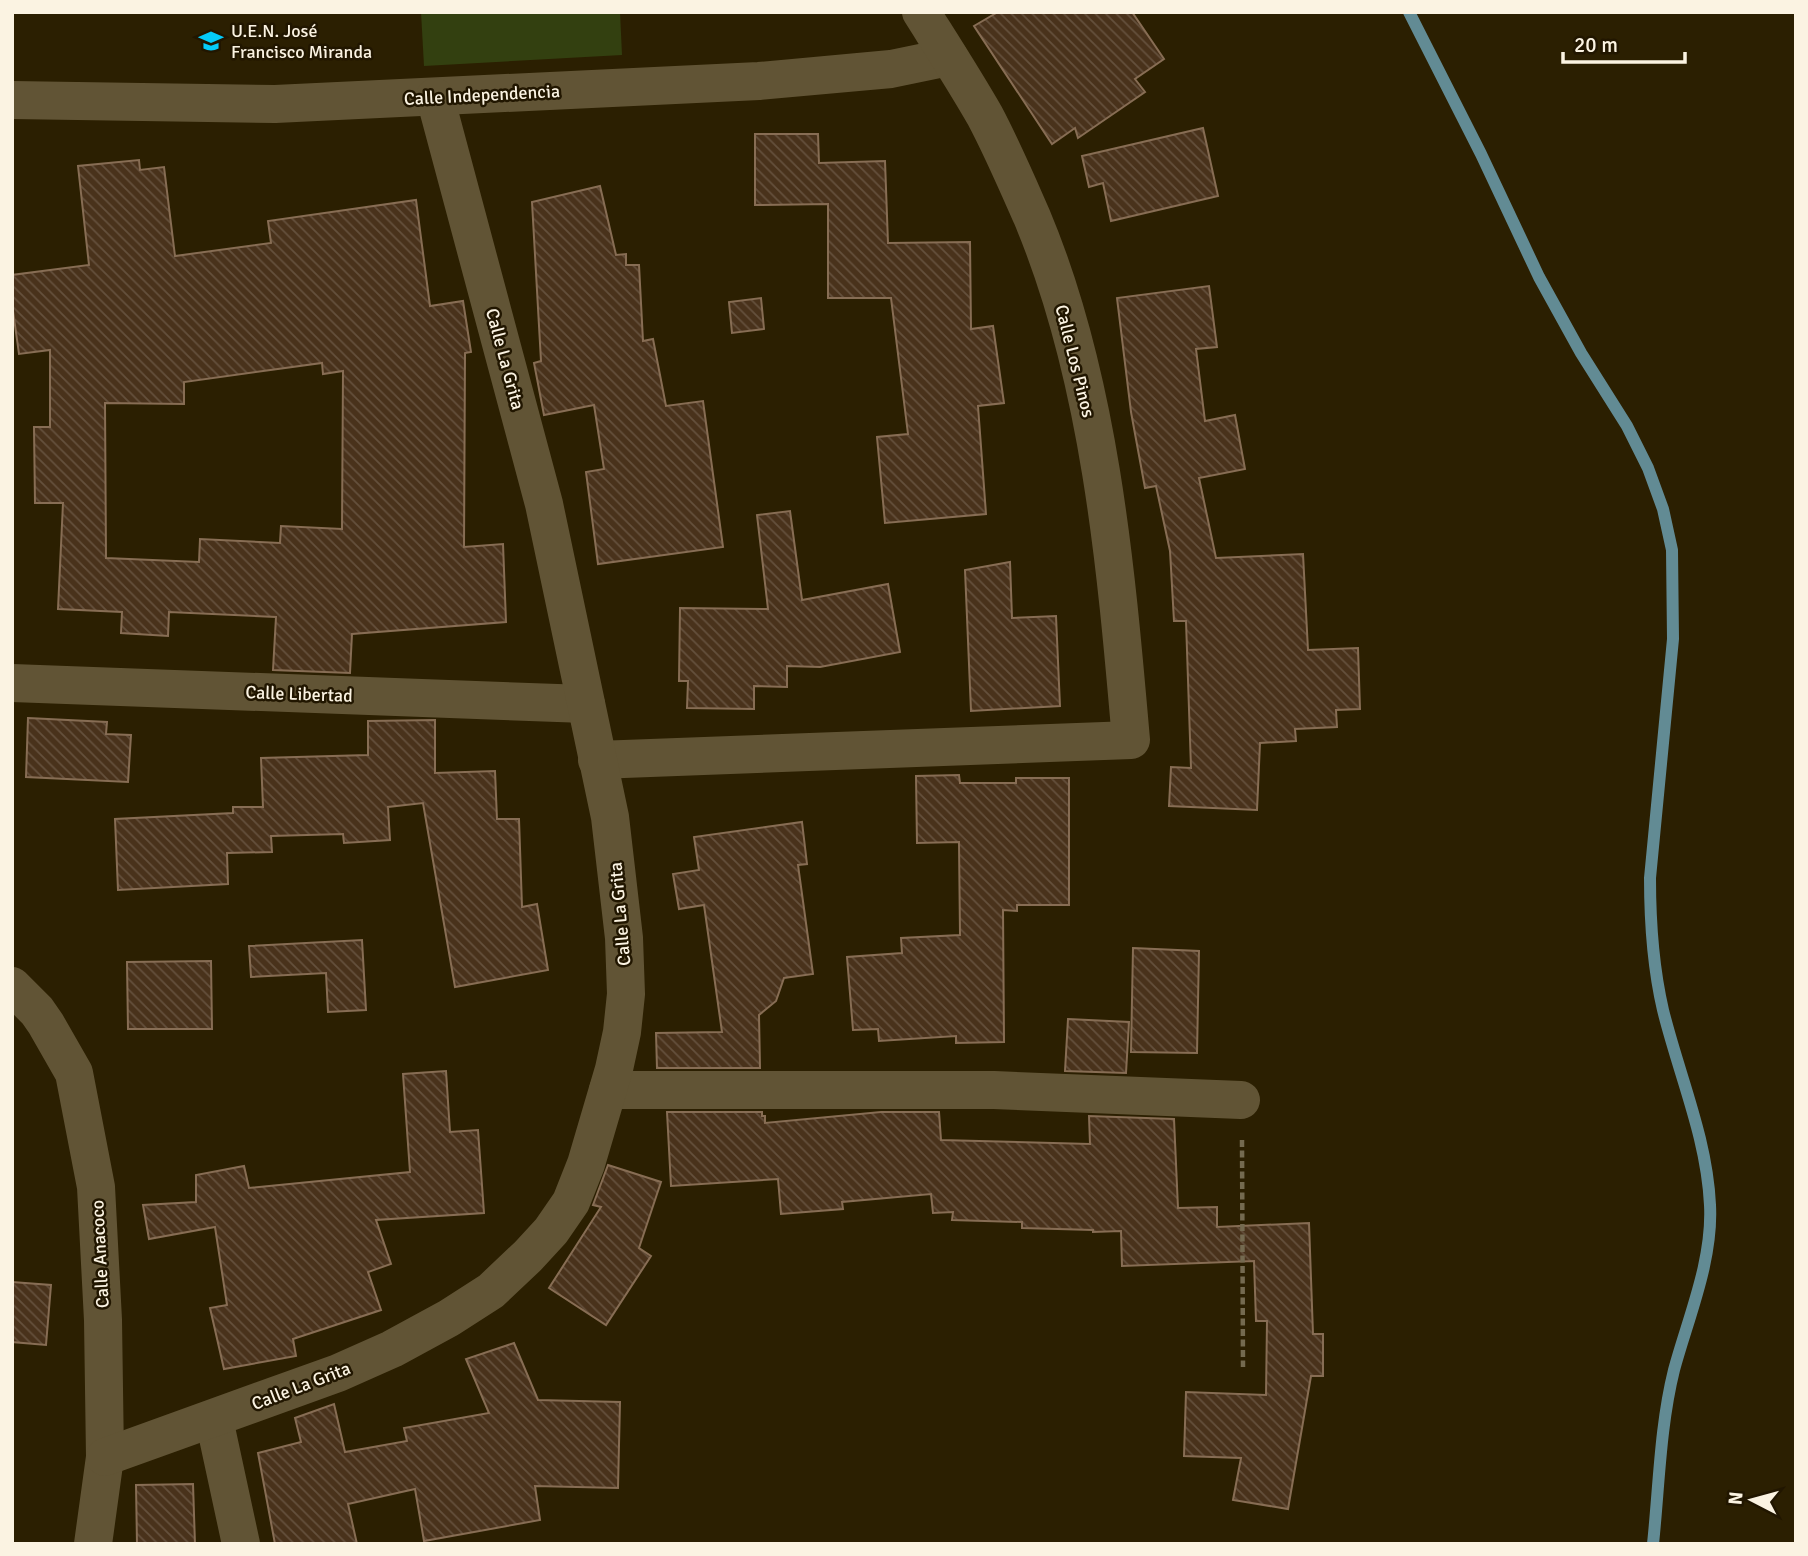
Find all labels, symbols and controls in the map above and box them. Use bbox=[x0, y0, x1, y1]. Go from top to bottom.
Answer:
place label: U.E.N. José Francisco Miranda bbox=[231, 20, 372, 63]
scale bar bbox=[1563, 21, 1686, 65]
school or university icon: U.E.N. José Francisco Miranda bbox=[197, 27, 225, 55]
text: 20 m bbox=[1574, 32, 1618, 58]
street label: Calle Independencia bbox=[403, 80, 561, 110]
street label: Calle Los Pinos bbox=[1050, 302, 1100, 420]
street label: Calle La Grita bbox=[481, 306, 529, 412]
street label: Calle Libertad bbox=[245, 681, 353, 707]
street label: Calle La Grita bbox=[605, 861, 635, 967]
street label: Calle Anacoco bbox=[86, 1199, 114, 1309]
street label: Calle La Grita bbox=[248, 1357, 354, 1415]
north arrow bbox=[1717, 1465, 1787, 1535]
text: N bbox=[1723, 1491, 1749, 1506]

